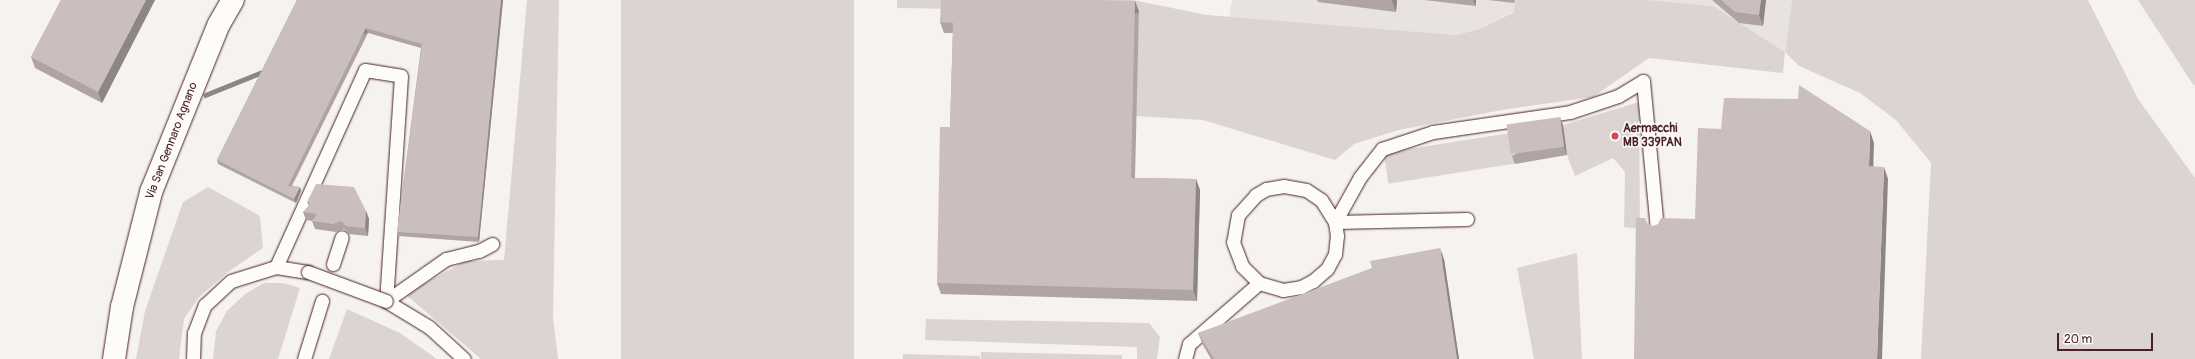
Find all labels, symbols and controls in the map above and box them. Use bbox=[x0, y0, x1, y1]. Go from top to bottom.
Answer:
street label: Via San Gennaro Agnano bbox=[143, 80, 201, 202]
place label: Aermacchi MB 339PAN bbox=[1623, 122, 1682, 150]
marker: Aermacchi MB 339PAN bbox=[1610, 131, 1620, 141]
scale bar bbox=[2059, 325, 2155, 351]
text: 20 m bbox=[2064, 332, 2092, 347]

